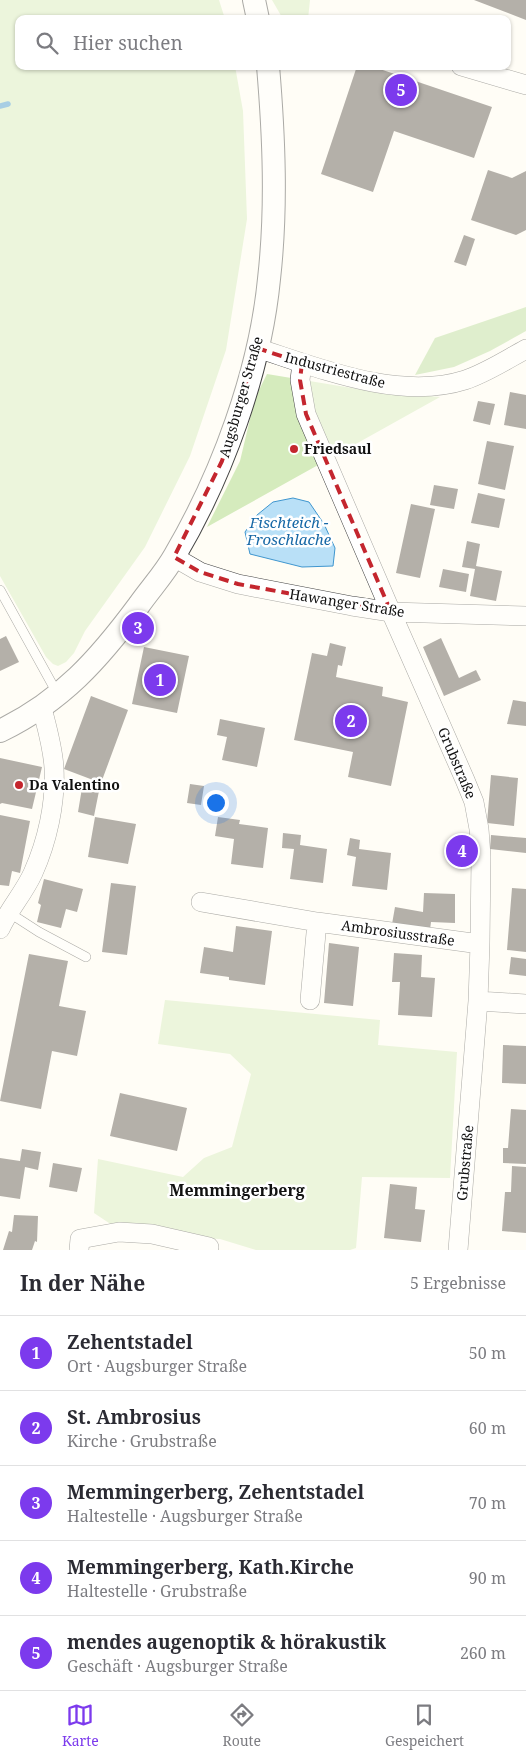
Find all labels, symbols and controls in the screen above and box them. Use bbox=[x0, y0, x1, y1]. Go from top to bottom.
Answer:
search box bbox=[15, 15, 511, 70]
icon: search bbox=[33, 29, 61, 57]
text: Hier suchen bbox=[73, 30, 183, 56]
pin: 5 bbox=[385, 71, 417, 109]
street label: Augsburger Straße bbox=[214, 334, 267, 460]
street label: Industriestraße bbox=[283, 347, 388, 392]
place label: Friedsaul bbox=[304, 439, 372, 458]
marker: Friedsaul bbox=[288, 443, 300, 455]
water label: Fischteich - Froschlache bbox=[246, 512, 332, 549]
street label: Hawanger Straße bbox=[288, 584, 406, 621]
pin: 3 bbox=[122, 609, 154, 647]
pin: 1 bbox=[144, 661, 176, 699]
pin: 2 bbox=[335, 702, 367, 740]
street label: Grubstraße bbox=[434, 724, 481, 802]
place label: Da Valentino bbox=[29, 775, 120, 794]
marker: Da Valentino bbox=[13, 779, 25, 791]
your location bbox=[203, 790, 229, 816]
pin: 4 bbox=[446, 832, 478, 870]
street label: Ambrosiusstraße bbox=[340, 915, 456, 950]
street label: Grubstraße bbox=[452, 1124, 477, 1202]
district label: Memmingerberg bbox=[169, 1179, 305, 1201]
text: In der Nähe bbox=[20, 1269, 145, 1297]
text: 5 Ergebnisse bbox=[410, 1272, 506, 1294]
text: Zehentstadel bbox=[67, 1329, 193, 1355]
text: 1 bbox=[31, 1342, 41, 1364]
text: 50 m bbox=[469, 1342, 506, 1364]
text: Ort · Augsburger Straße bbox=[67, 1355, 247, 1377]
text: St. Ambrosius bbox=[67, 1404, 201, 1430]
text: 2 bbox=[31, 1417, 41, 1439]
text: 60 m bbox=[469, 1417, 506, 1439]
text: Kirche · Grubstraße bbox=[67, 1430, 217, 1452]
text: Memmingerberg, Zehentstadel bbox=[67, 1479, 364, 1505]
text: 3 bbox=[31, 1492, 41, 1514]
text: 70 m bbox=[469, 1492, 506, 1514]
text: Haltestelle · Augsburger Straße bbox=[67, 1505, 303, 1527]
text: Memmingerberg, Kath.Kirche bbox=[67, 1554, 354, 1580]
text: 4 bbox=[31, 1567, 41, 1589]
text: 90 m bbox=[469, 1567, 506, 1589]
text: Haltestelle · Grubstraße bbox=[67, 1580, 247, 1602]
text: mendes augenoptik & hörakustik bbox=[67, 1629, 386, 1655]
text: 5 bbox=[31, 1642, 41, 1664]
text: 260 m bbox=[460, 1642, 506, 1664]
text: Geschäft · Augsburger Straße bbox=[67, 1655, 288, 1677]
tab: Karte bbox=[62, 1701, 99, 1750]
tab: Route bbox=[222, 1701, 261, 1750]
tab: Gespeichert bbox=[385, 1701, 464, 1750]

